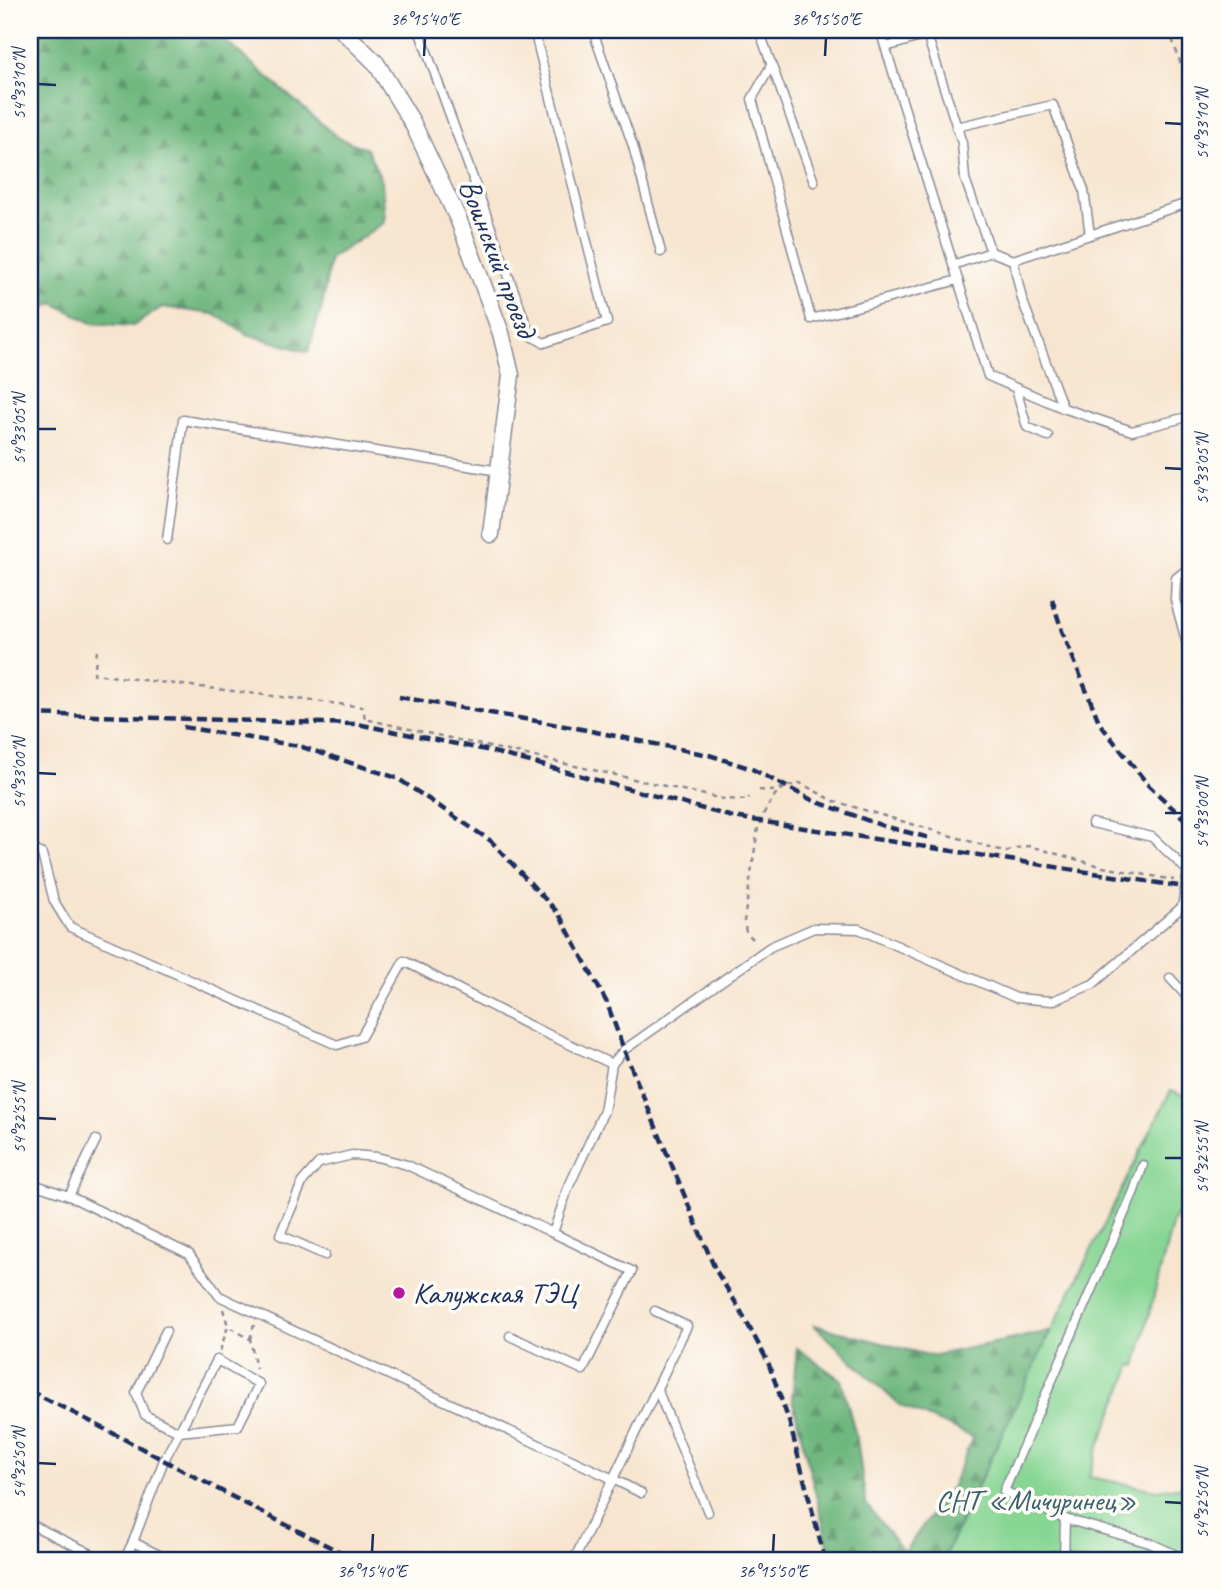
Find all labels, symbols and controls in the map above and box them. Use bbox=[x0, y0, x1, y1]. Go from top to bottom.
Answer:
text: 36°15'40"E bbox=[390, 8, 462, 30]
text: 36°15'50"E bbox=[791, 8, 863, 30]
text: 54°33'10"N bbox=[8, 45, 30, 119]
text: 54°33'10"N bbox=[1191, 85, 1213, 159]
street label: Воинский проезд bbox=[450, 174, 546, 345]
text: 54°33'05"N bbox=[8, 390, 30, 464]
text: 54°33'05"N bbox=[1191, 430, 1213, 504]
text: 54°33'00"N bbox=[8, 734, 30, 808]
text: 54°33'00"N bbox=[1191, 774, 1213, 848]
text: 54°32'55"N bbox=[8, 1079, 30, 1153]
text: 54°32'55"N bbox=[1191, 1119, 1213, 1193]
place label: Калужская ТЭЦ bbox=[413, 1274, 581, 1312]
marker: Калужская ТЭЦ bbox=[391, 1285, 407, 1301]
text: 54°32'50"N bbox=[8, 1424, 30, 1498]
text: 54°32'50"N bbox=[1191, 1464, 1213, 1538]
park label: СНТ «Мичуринец» bbox=[935, 1481, 1137, 1519]
text: 36°15'40"E bbox=[337, 1560, 409, 1582]
text: 36°15'50"E bbox=[738, 1560, 810, 1582]

